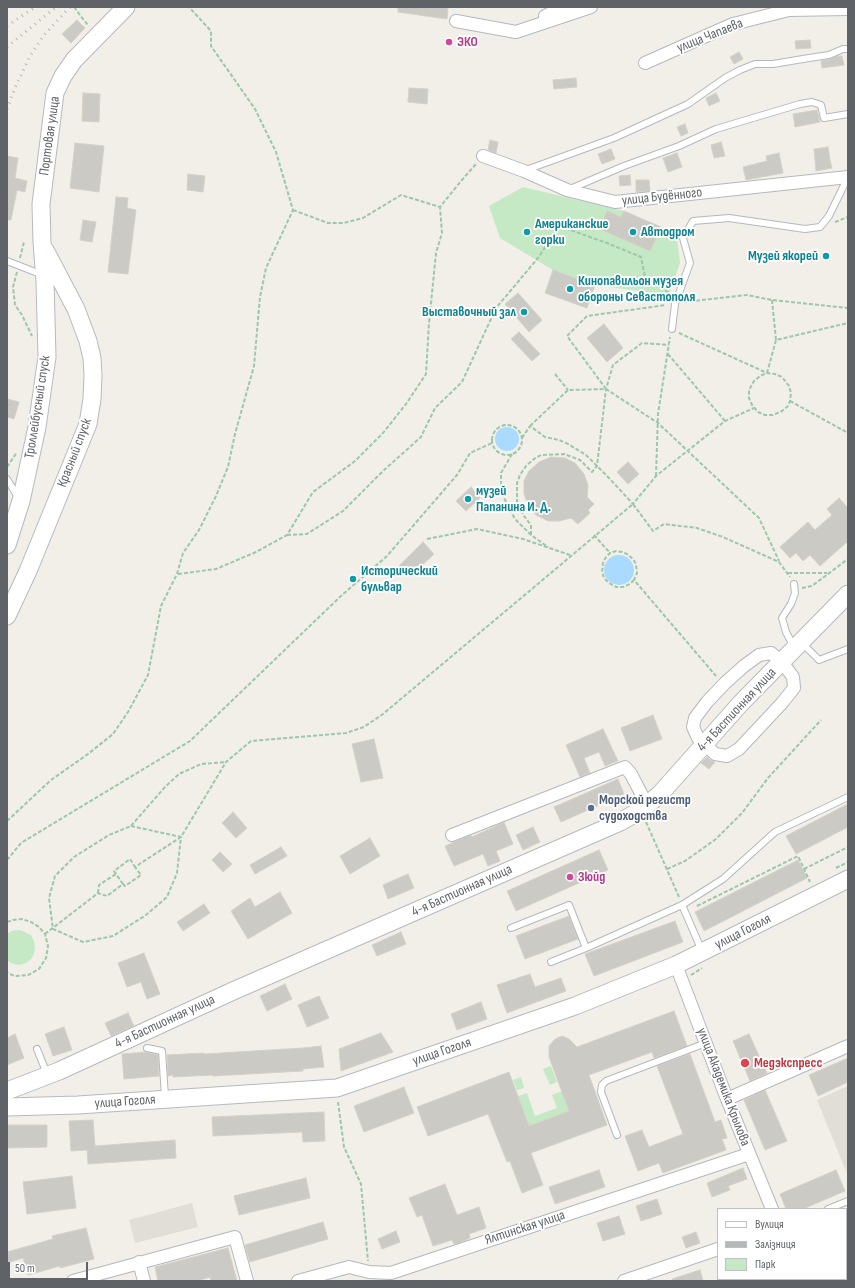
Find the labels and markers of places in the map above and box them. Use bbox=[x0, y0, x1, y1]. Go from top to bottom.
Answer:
place label: ЭКО bbox=[457, 34, 478, 50]
marker: ЭКО bbox=[444, 37, 454, 47]
place label: Американские горки bbox=[535, 216, 609, 248]
place label: Автодром bbox=[641, 224, 695, 240]
marker: Американские горки bbox=[522, 227, 532, 237]
marker: Автодром bbox=[628, 227, 638, 237]
place label: Музей якорей bbox=[748, 248, 818, 264]
marker: Музей якорей bbox=[821, 251, 831, 261]
place label: Кинопавильон музея обороны Севастополя bbox=[578, 273, 695, 306]
marker: Кинопавильон музея обороны Севастополя bbox=[565, 284, 575, 294]
place label: Выставочный зал bbox=[422, 304, 516, 320]
marker: Выставочный зал bbox=[519, 307, 529, 317]
place label: музей Папанина И. Д. bbox=[476, 483, 551, 516]
marker: музей Папанина И. Д. bbox=[463, 494, 473, 504]
place label: Исторический бульвар bbox=[361, 563, 438, 596]
marker: Исторический бульвар bbox=[348, 574, 358, 584]
place label: Морской регистр судоходства bbox=[599, 792, 691, 824]
marker: Морской регистр судоходства bbox=[586, 803, 596, 813]
place label: Зюйд bbox=[578, 869, 605, 885]
marker: Зюйд bbox=[565, 872, 575, 882]
place label: Медэкспресс bbox=[754, 1055, 822, 1071]
marker: Медэкспресс bbox=[739, 1057, 751, 1069]

